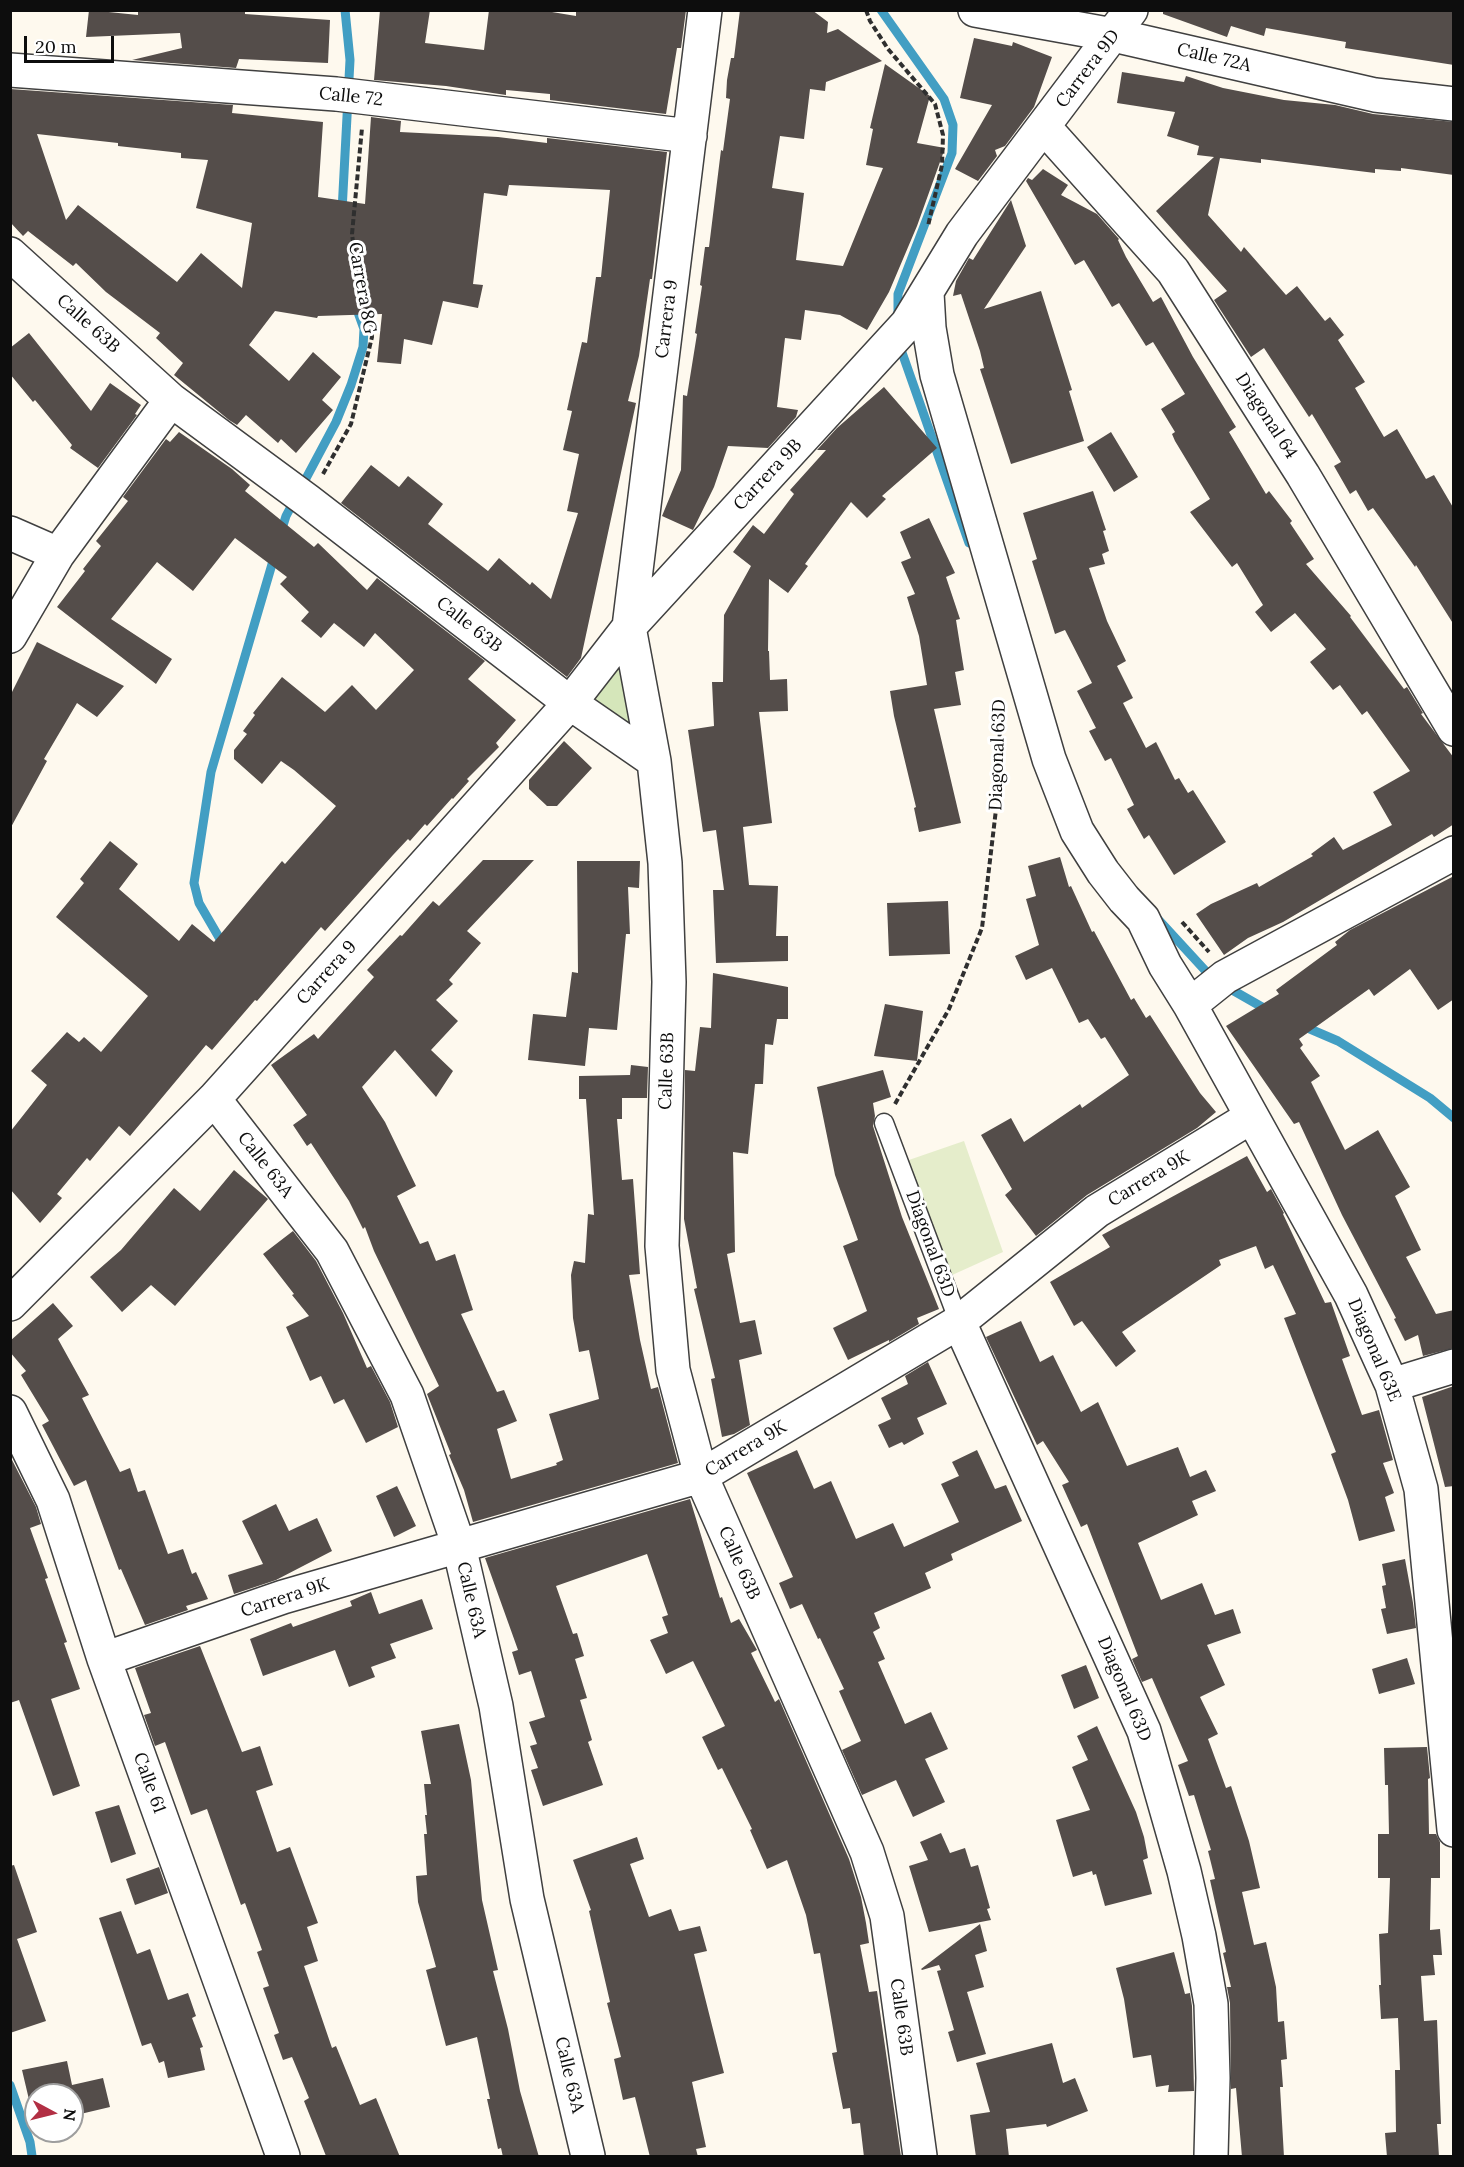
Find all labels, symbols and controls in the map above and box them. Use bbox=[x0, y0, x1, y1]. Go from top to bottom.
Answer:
scale bar bbox=[27, 24, 117, 62]
street label: Carrera 9D bbox=[1052, 26, 1124, 112]
text: 20 m bbox=[35, 35, 77, 58]
street label: Calle 72A bbox=[1175, 39, 1253, 77]
street label: Calle 72 bbox=[318, 83, 384, 111]
street label: Carrera 8G bbox=[343, 241, 381, 335]
street label: Carrera 9 bbox=[651, 278, 683, 360]
street label: Calle 63B bbox=[52, 290, 124, 358]
street label: Diagonal 64 bbox=[1230, 369, 1302, 463]
street label: Carrera 9B bbox=[729, 435, 807, 515]
street label: Calle 63B bbox=[432, 593, 506, 657]
street label: Diagonal 63D bbox=[985, 699, 1011, 811]
street label: Carrera 9 bbox=[292, 936, 362, 1010]
street label: Calle 63B bbox=[655, 1032, 679, 1110]
street label: Calle 63A bbox=[233, 1128, 297, 1202]
street label: Carrera 9K bbox=[1104, 1146, 1194, 1212]
street label: Diagonal 63D bbox=[901, 1188, 959, 1300]
street label: Diagonal 63E bbox=[1343, 1295, 1405, 1405]
street label: Carrera 9K bbox=[701, 1416, 791, 1482]
street label: Calle 63B bbox=[713, 1523, 765, 1603]
street label: Calle 63A bbox=[452, 1560, 490, 1640]
street label: Carrera 9K bbox=[238, 1574, 332, 1622]
street label: Diagonal 63D bbox=[1092, 1633, 1156, 1745]
street label: Calle 61 bbox=[128, 1750, 170, 1816]
street label: Calle 63B bbox=[885, 1977, 917, 2057]
street label: Calle 63A bbox=[550, 2035, 588, 2115]
north arrow bbox=[24, 2083, 84, 2143]
text: N bbox=[59, 2108, 81, 2122]

